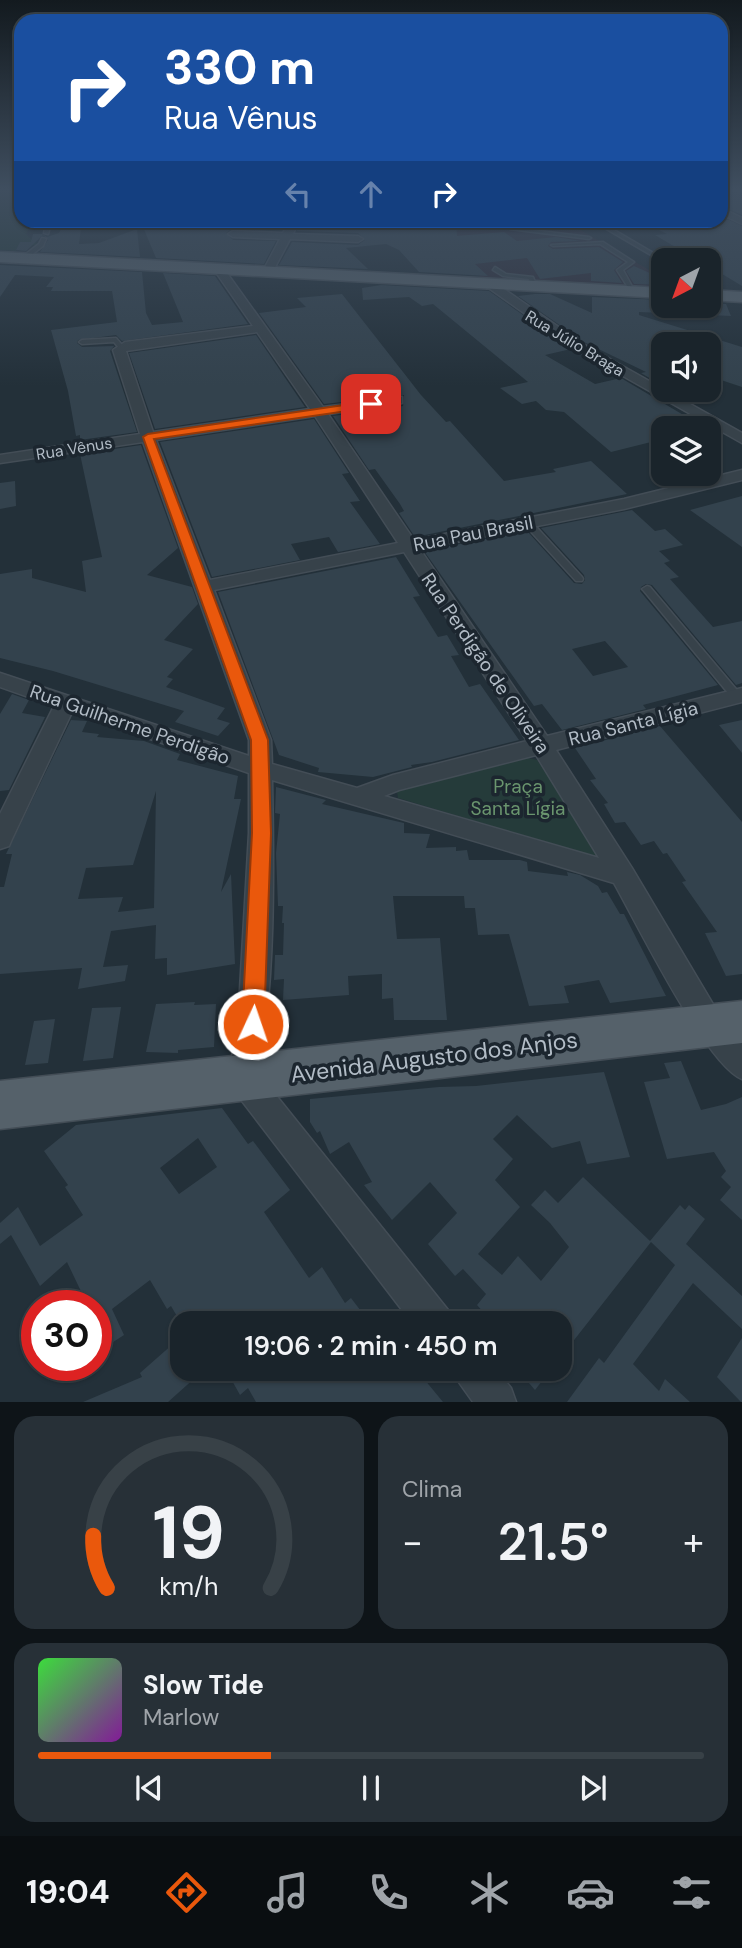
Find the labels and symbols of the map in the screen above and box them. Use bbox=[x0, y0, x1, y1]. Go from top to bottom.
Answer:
north arrow bbox=[651, 248, 721, 318]
street label: Rua Júlio Braga bbox=[521, 306, 628, 381]
pin bbox=[341, 374, 401, 434]
street label: Rua Vênus bbox=[35, 432, 114, 465]
street label: Rua Pau Brasil bbox=[411, 510, 535, 557]
street label: Rua Perdigão de Oliveira bbox=[416, 568, 555, 758]
street label: Rua Guilherme Perdigão bbox=[27, 679, 233, 770]
street label: Rua Santa Lígia bbox=[566, 695, 700, 752]
park label: Praça Santa Lígia bbox=[471, 774, 565, 821]
position arrow bbox=[216, 987, 290, 1061]
street label: Avenida Augusto dos Anjos bbox=[289, 1024, 579, 1090]
speed limit sign: 30 bbox=[21, 1290, 112, 1381]

